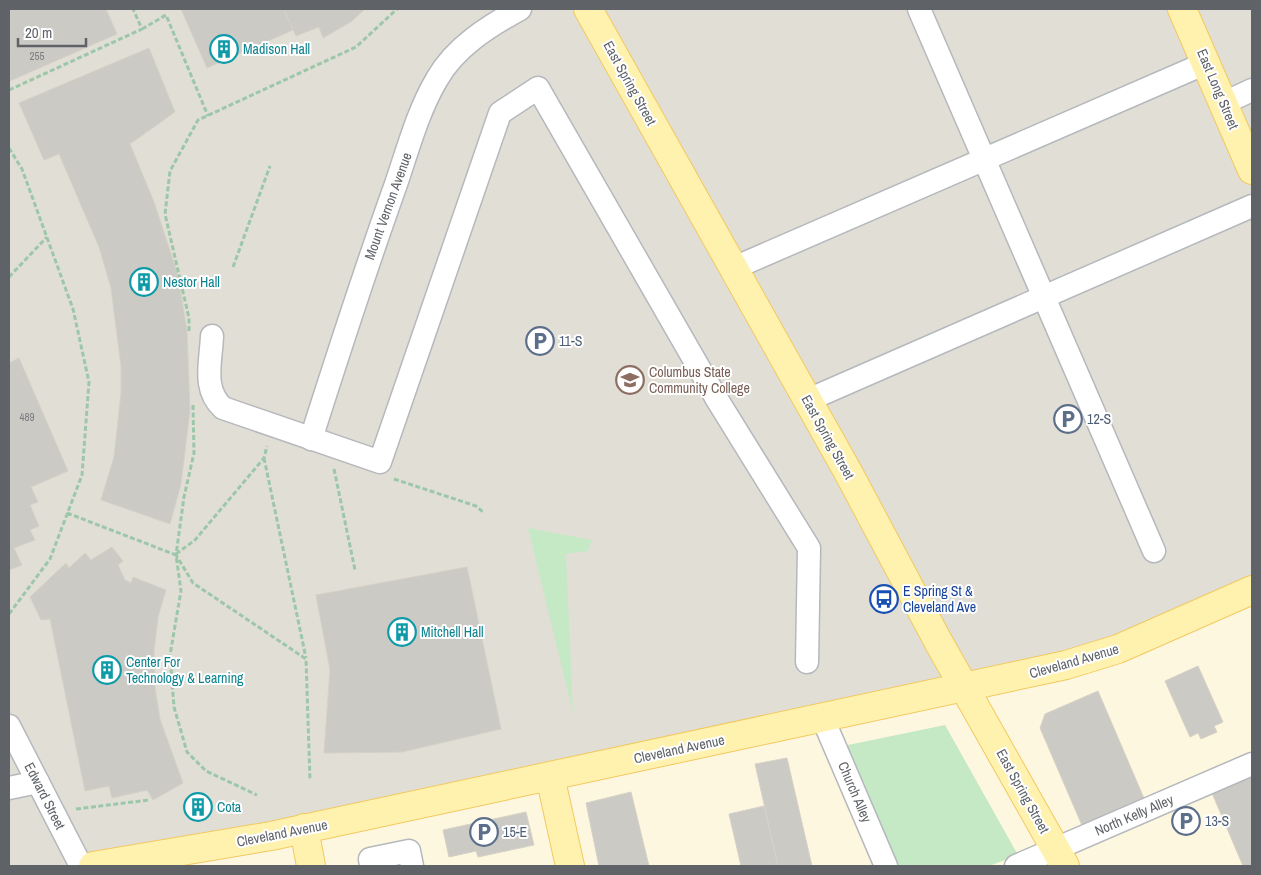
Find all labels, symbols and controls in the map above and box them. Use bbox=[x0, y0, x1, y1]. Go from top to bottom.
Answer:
scale bar bbox=[18, 15, 85, 47]
text: 20 m bbox=[25, 22, 52, 43]
building icon: Madison Hall bbox=[209, 34, 239, 64]
street label: East Spring Street bbox=[599, 38, 661, 128]
place label: Madison Hall bbox=[243, 40, 310, 58]
street label: East Long Street bbox=[1193, 46, 1243, 132]
house number: 255 bbox=[29, 49, 45, 63]
street label: Mount Vernon Avenue bbox=[360, 150, 416, 262]
building icon: Nestor Hall bbox=[129, 267, 159, 297]
place label: Nestor Hall bbox=[163, 273, 220, 291]
parking icon: 11-S bbox=[525, 326, 555, 356]
place label: 11-S bbox=[559, 332, 583, 350]
place label: Columbus State Community College bbox=[649, 363, 750, 397]
school or university icon: Columbus State Community College bbox=[615, 365, 645, 395]
street label: East Spring Street bbox=[797, 392, 859, 482]
parking icon: 12-S bbox=[1053, 404, 1083, 434]
house number: 489 bbox=[19, 410, 35, 424]
place label: 12-S bbox=[1087, 410, 1112, 428]
place label: E Spring St & Cleveland Ave bbox=[903, 582, 976, 616]
bus stop icon: E Spring St & Cleveland Ave bbox=[869, 584, 899, 614]
building icon: Mitchell Hall bbox=[387, 617, 417, 647]
place label: Mitchell Hall bbox=[421, 623, 484, 641]
street label: Cleveland Avenue bbox=[1027, 640, 1121, 682]
place label: Center For Technology & Learning bbox=[126, 653, 244, 687]
building icon: Center For Technology & Learning bbox=[92, 655, 122, 685]
street label: Cleveland Avenue bbox=[632, 731, 726, 767]
street label: East Spring Street bbox=[992, 746, 1054, 836]
street label: Church Alley bbox=[834, 759, 876, 825]
street label: Edward Street bbox=[20, 760, 70, 832]
street label: North Kelly Alley bbox=[1092, 790, 1176, 840]
building icon: Cota bbox=[183, 792, 213, 822]
place label: Cota bbox=[217, 798, 242, 816]
parking icon: 13-S bbox=[1171, 806, 1201, 836]
place label: 13-S bbox=[1205, 812, 1230, 830]
street label: Cleveland Avenue bbox=[235, 815, 329, 851]
parking icon: 15-E bbox=[469, 817, 499, 847]
place label: 15-E bbox=[503, 823, 527, 841]

